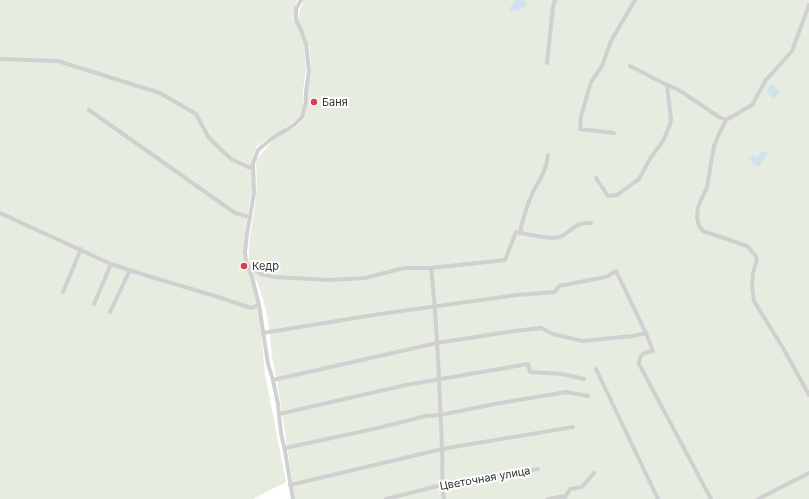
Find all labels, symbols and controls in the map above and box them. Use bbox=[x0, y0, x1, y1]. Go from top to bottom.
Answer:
place label: Баня bbox=[322, 95, 348, 109]
marker: Баня bbox=[309, 97, 319, 107]
place label: Кедр bbox=[252, 259, 279, 273]
marker: Кедр bbox=[239, 261, 249, 271]
street label: Цветочная улица bbox=[439, 463, 531, 493]

